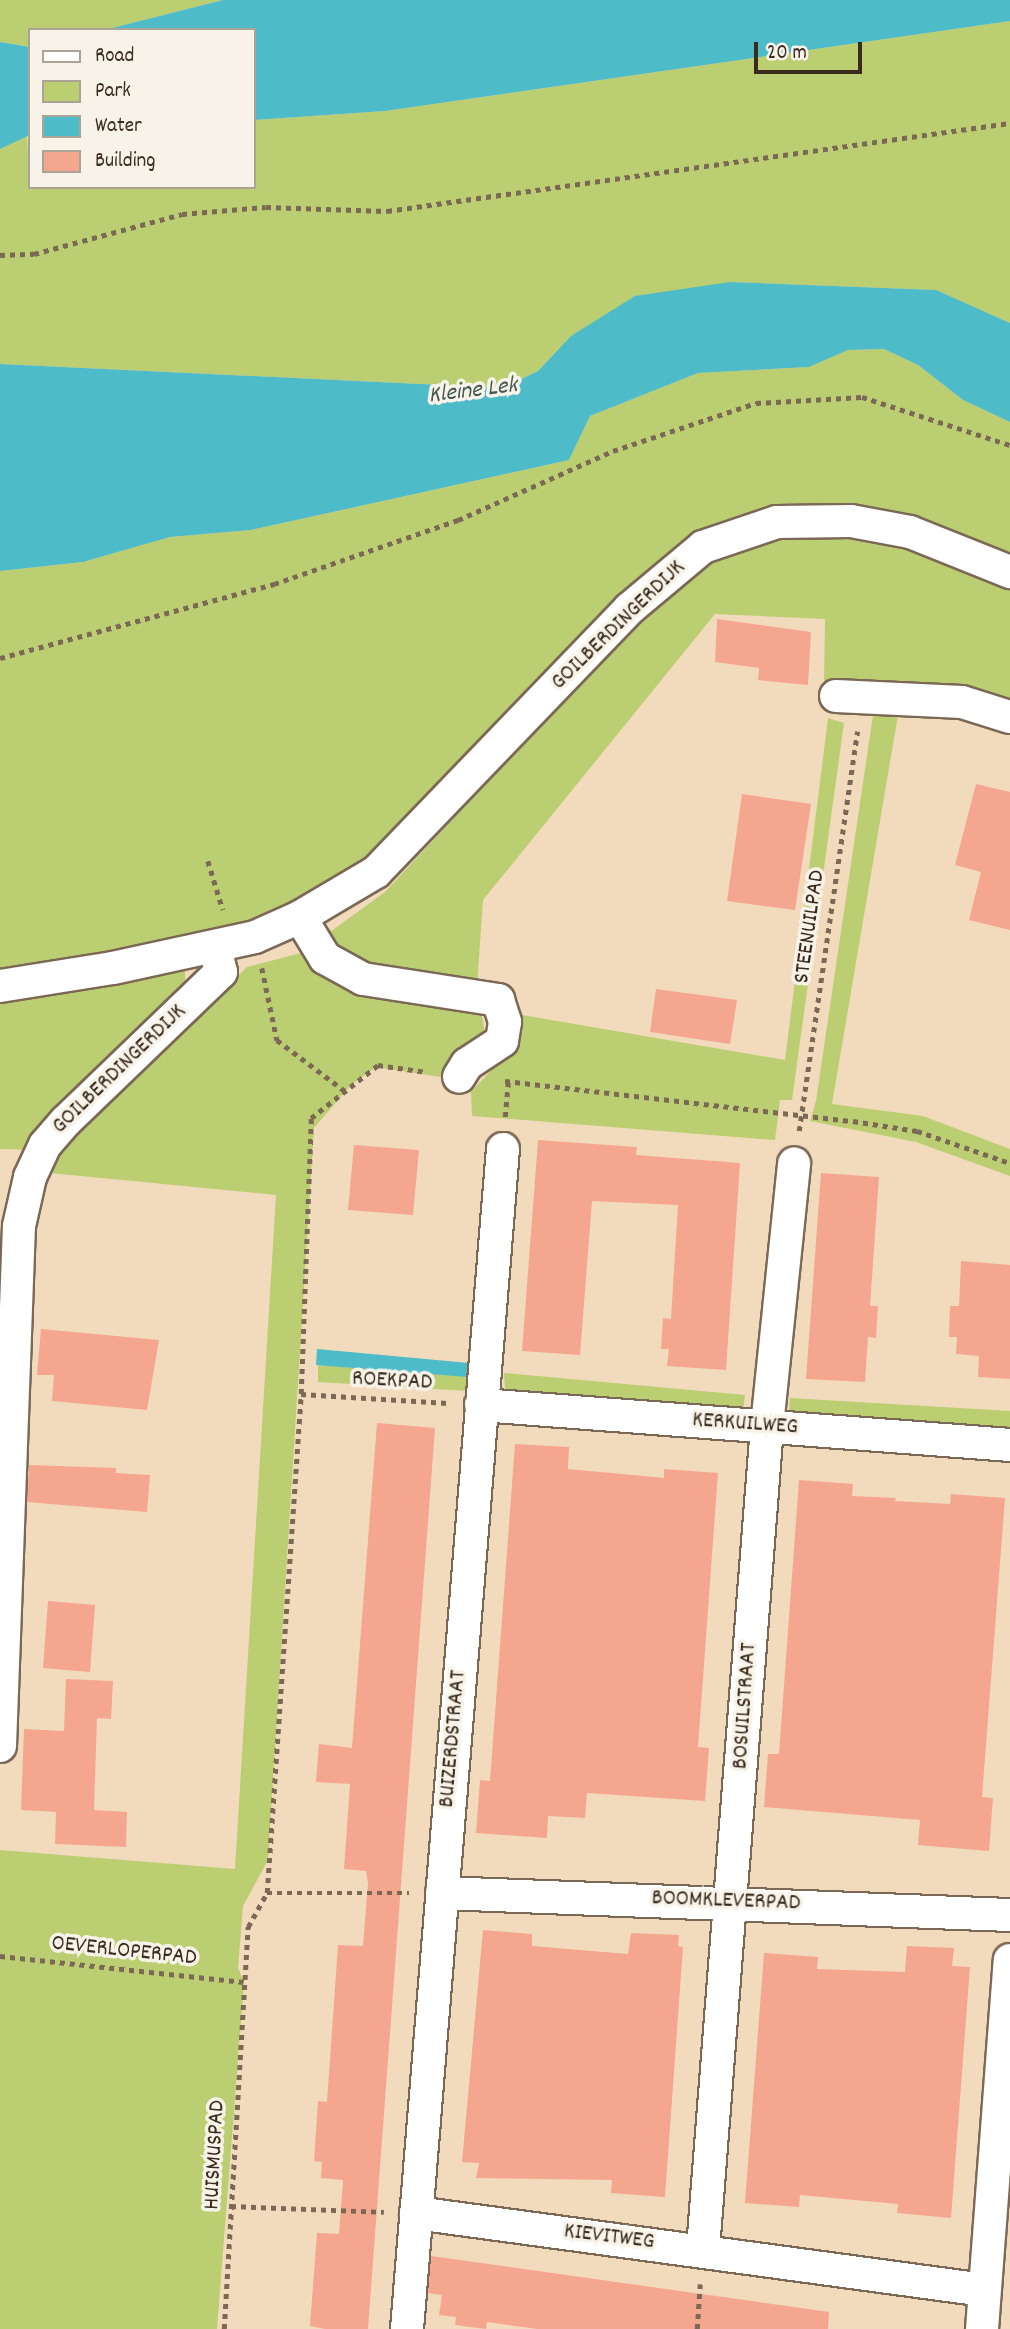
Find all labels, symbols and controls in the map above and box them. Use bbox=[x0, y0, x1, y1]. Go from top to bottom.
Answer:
legend bbox=[28, 28, 256, 189]
scale bar bbox=[758, 28, 866, 72]
text: 20 m bbox=[767, 39, 807, 69]
text: Road bbox=[95, 42, 134, 72]
text: Park bbox=[95, 77, 131, 107]
text: Water bbox=[95, 112, 142, 142]
text: Building bbox=[95, 147, 155, 177]
water label: Kleine Lek bbox=[427, 372, 519, 412]
street label: GOILBERDINGERDIJK bbox=[546, 555, 692, 697]
street label: STEENUILPAD bbox=[789, 869, 833, 985]
street label: GOILBERDINGERDIJK bbox=[47, 999, 193, 1141]
street label: ROEKPAD bbox=[351, 1366, 433, 1398]
street label: KERKUILWEG bbox=[691, 1408, 799, 1442]
street label: BOSUILSTRAAT bbox=[728, 1642, 764, 1770]
street label: BUIZERDSTRAAT bbox=[434, 1669, 474, 1809]
street label: BOOMKLEVERPAD bbox=[651, 1886, 801, 1918]
street label: OEVERLOPERPAD bbox=[50, 1931, 198, 1973]
street label: HUISMUSPAD bbox=[199, 2099, 233, 2211]
street label: KIEVITWEG bbox=[562, 2219, 656, 2257]

